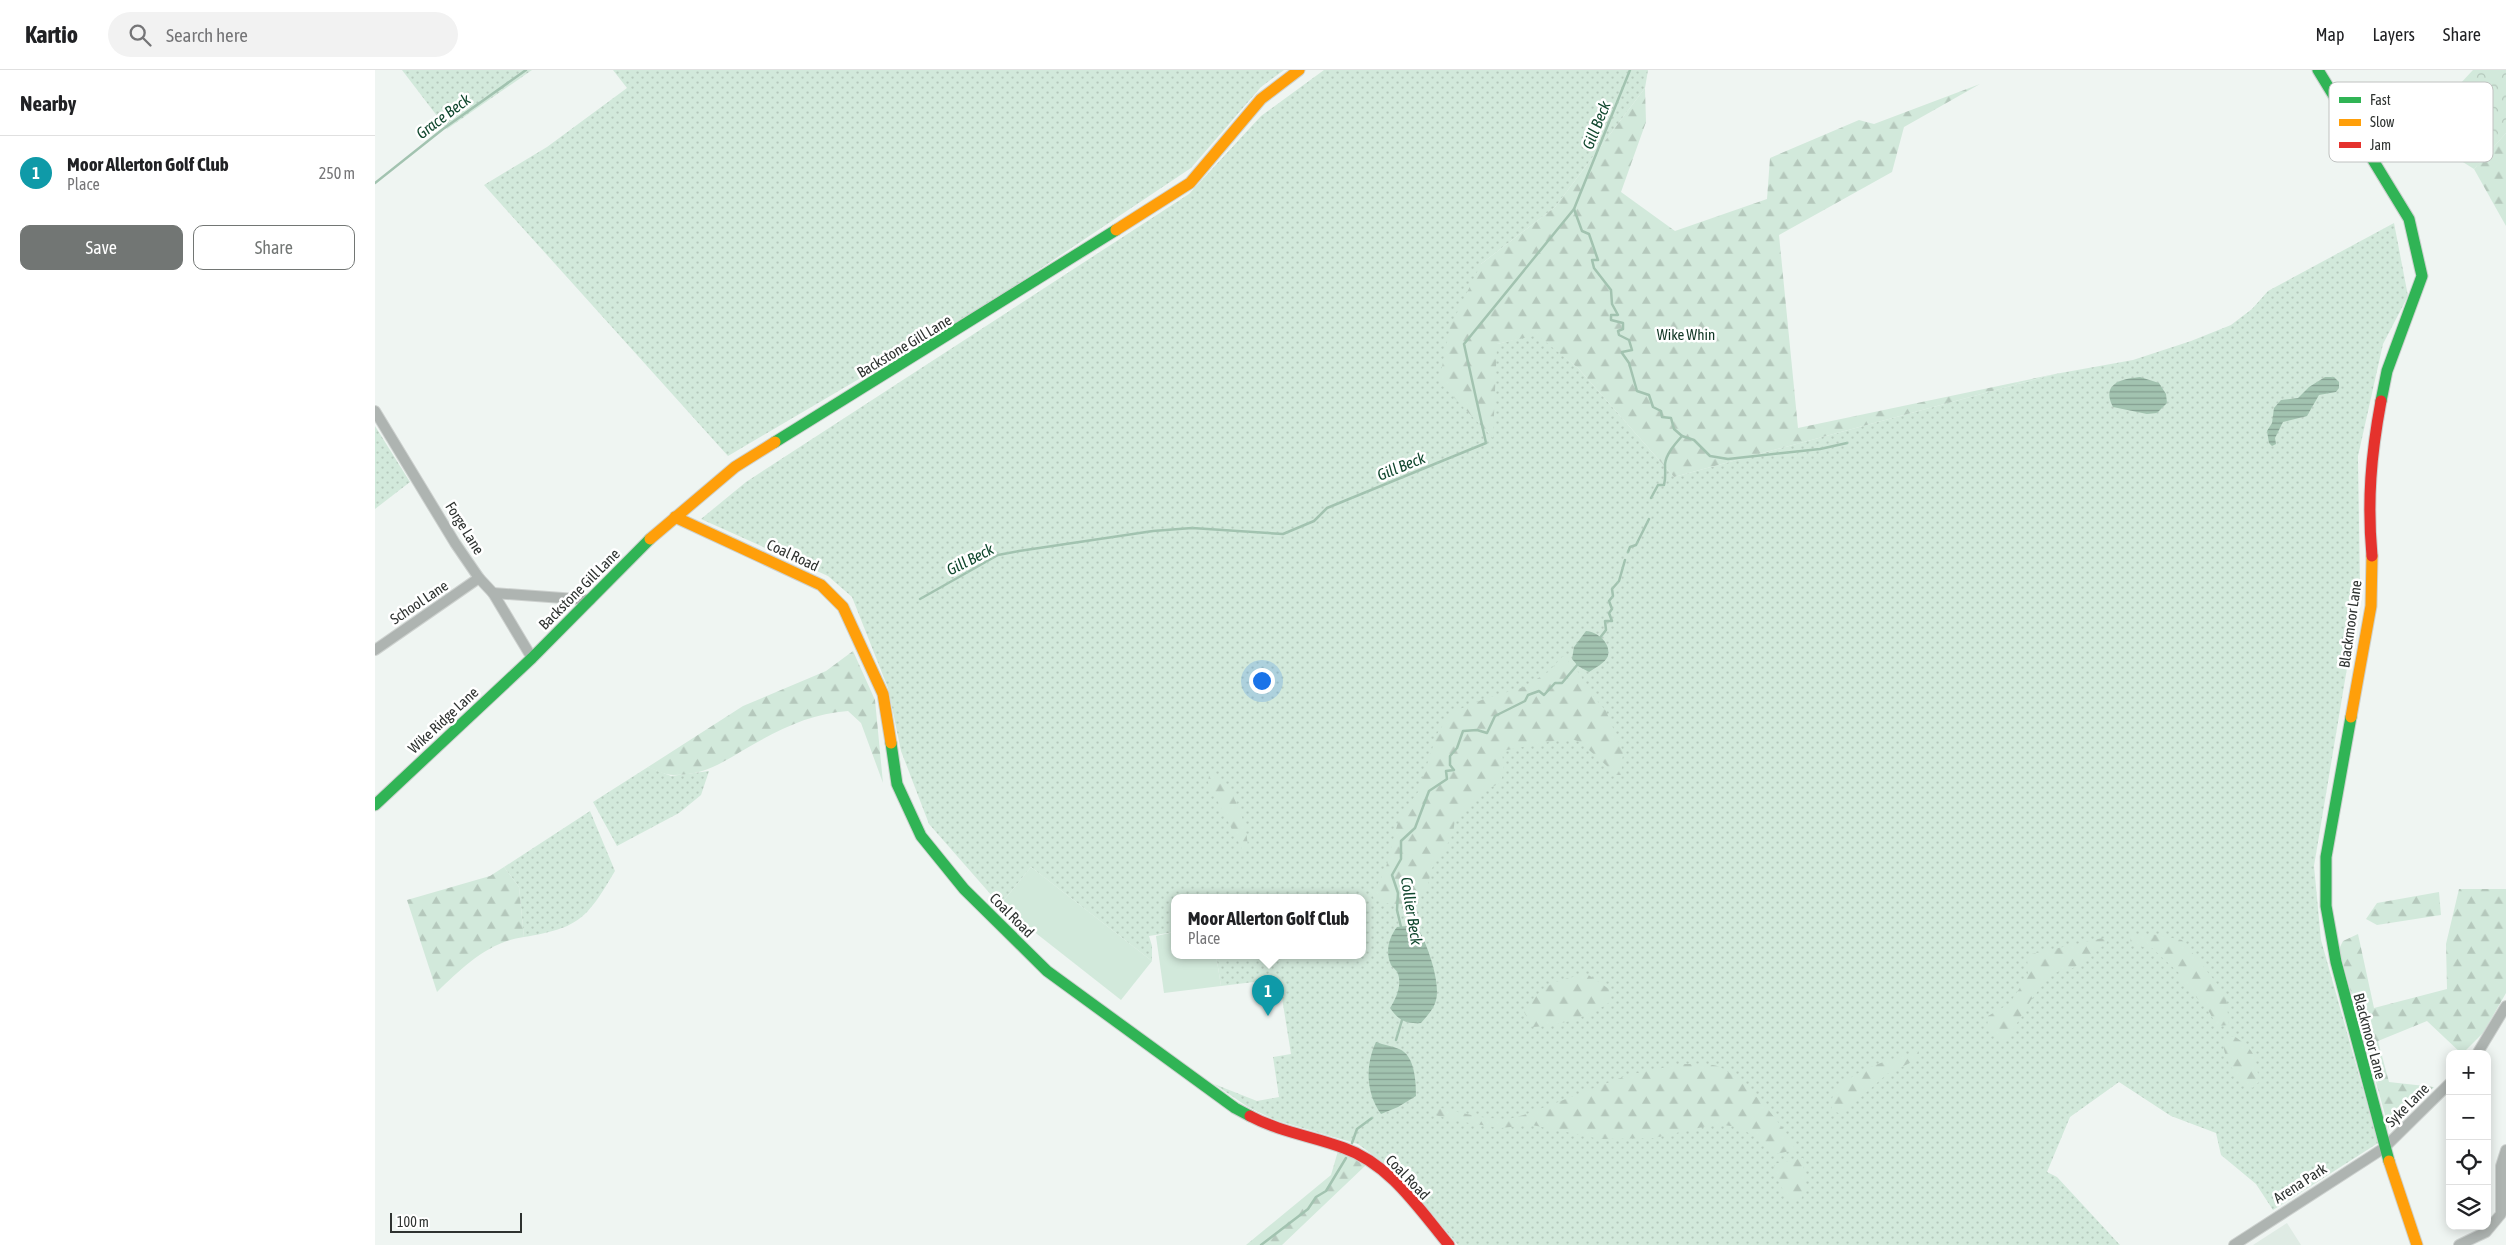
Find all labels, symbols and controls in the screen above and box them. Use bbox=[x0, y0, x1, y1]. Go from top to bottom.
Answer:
search box bbox=[108, 12, 458, 57]
text: Kartio bbox=[25, 21, 78, 48]
icon: search bbox=[126, 21, 154, 49]
text: Search here bbox=[166, 24, 248, 46]
text: Map bbox=[2315, 24, 2344, 45]
text: Layers bbox=[2372, 24, 2415, 45]
text: Share bbox=[2443, 24, 2481, 45]
legend bbox=[2329, 82, 2493, 162]
water label: Grace Beck bbox=[412, 89, 474, 142]
text: Nearby bbox=[20, 91, 76, 115]
text: Fast bbox=[2370, 92, 2391, 108]
water label: Gill Beck bbox=[1578, 97, 1614, 152]
text: Slow bbox=[2370, 114, 2395, 130]
text: Jam bbox=[2370, 137, 2391, 153]
text: Moor Allerton Golf Club bbox=[67, 153, 229, 175]
text: 1 bbox=[32, 164, 40, 182]
text: 250 m bbox=[319, 164, 355, 182]
text: Place bbox=[67, 175, 100, 193]
button: Save bbox=[20, 225, 183, 270]
button: Share bbox=[193, 225, 355, 270]
street label: Backstone Gill Lane bbox=[854, 311, 954, 381]
park label: Wike Whin bbox=[1657, 326, 1715, 343]
water label: Gill Beck bbox=[1374, 448, 1429, 484]
street label: Forge Lane bbox=[442, 499, 488, 558]
street label: Coal Road bbox=[764, 536, 822, 574]
water label: Gill Beck bbox=[943, 539, 997, 578]
street label: Backstone Gill Lane bbox=[535, 545, 623, 633]
street label: School Lane bbox=[387, 576, 451, 628]
street label: Blackmoor Lane bbox=[2335, 579, 2365, 669]
your location bbox=[1249, 668, 1275, 694]
street label: Wike Ridge Lane bbox=[404, 683, 482, 757]
water label: Collier Beck bbox=[1398, 876, 1426, 947]
street label: Coal Road bbox=[986, 889, 1038, 941]
popup bbox=[1171, 894, 1366, 959]
text: Moor Allerton Golf Club bbox=[1188, 907, 1349, 929]
text: Place bbox=[1188, 929, 1220, 947]
pin: 1 bbox=[1252, 975, 1284, 1016]
street label: Blackmoor Lane bbox=[2350, 991, 2390, 1081]
map controls bbox=[2446, 1050, 2491, 1230]
button: + bbox=[2446, 1050, 2491, 1095]
street label: Syke Lane bbox=[2382, 1080, 2432, 1130]
button: − bbox=[2446, 1095, 2491, 1140]
button: locate bbox=[2446, 1140, 2491, 1185]
street label: Coal Road bbox=[1383, 1151, 1433, 1203]
street label: Arena Park bbox=[2270, 1159, 2330, 1206]
button: layers bbox=[2446, 1185, 2491, 1230]
scale bar bbox=[390, 1210, 523, 1233]
text: 100 m bbox=[397, 1214, 429, 1230]

